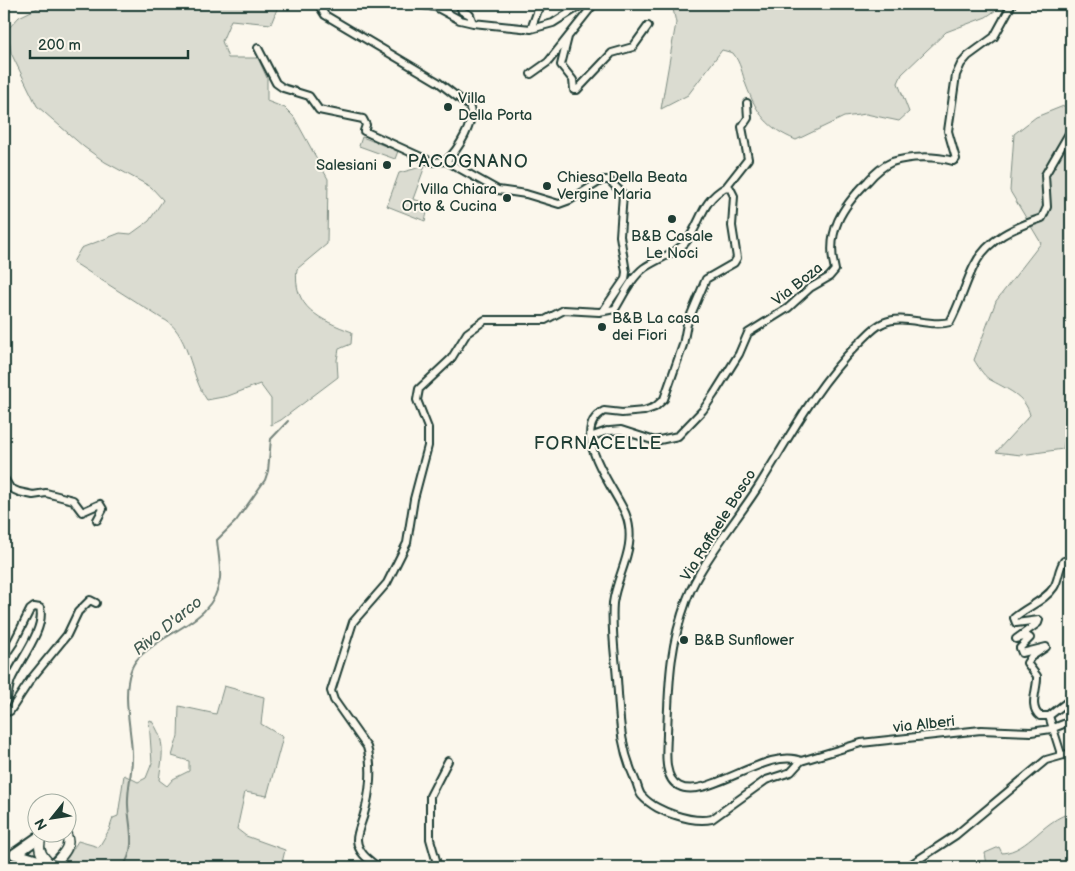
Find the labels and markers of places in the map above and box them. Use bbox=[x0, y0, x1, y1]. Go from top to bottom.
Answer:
place label: Villa Della Porta bbox=[458, 89, 532, 125]
marker: Villa Della Porta bbox=[442, 101, 454, 113]
place label: Salesiani bbox=[316, 156, 377, 175]
marker: Salesiani bbox=[381, 159, 393, 171]
place label: Chiesa Della Beata Vergine Maria bbox=[557, 168, 687, 204]
place label: Villa Chiara Orto & Cucina bbox=[402, 180, 497, 216]
marker: Chiesa Della Beata Vergine Maria bbox=[541, 180, 553, 192]
marker: Villa Chiara Orto & Cucina bbox=[501, 192, 513, 204]
marker: B&B Casale Le Noci bbox=[666, 213, 678, 225]
place label: B&B Casale Le Noci bbox=[631, 227, 713, 263]
place label: B&B La casa dei Fiori bbox=[612, 309, 700, 345]
marker: B&B La casa dei Fiori bbox=[596, 321, 608, 333]
place label: B&B Sunflower bbox=[694, 631, 794, 650]
marker: B&B Sunflower bbox=[678, 634, 690, 646]

